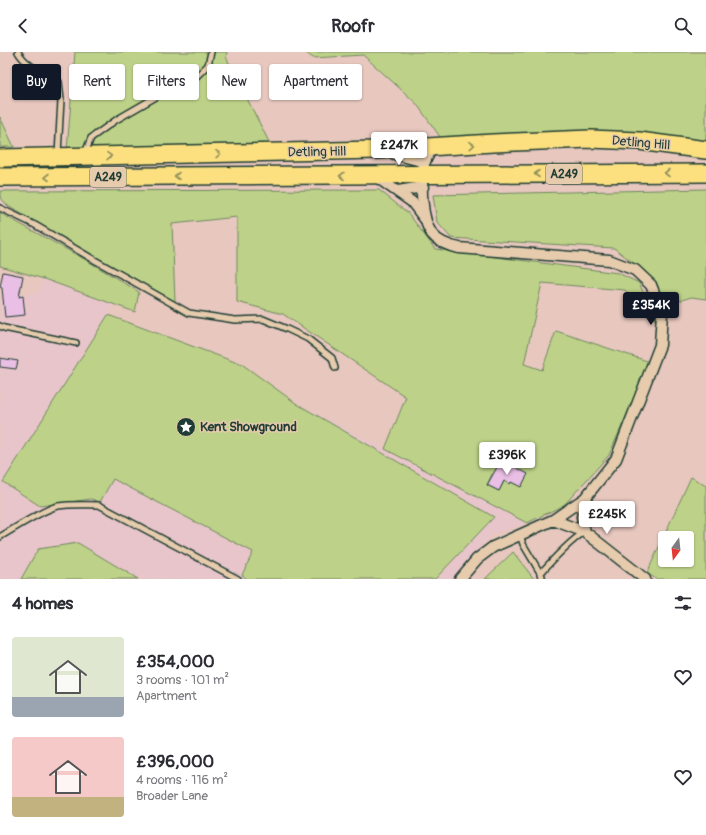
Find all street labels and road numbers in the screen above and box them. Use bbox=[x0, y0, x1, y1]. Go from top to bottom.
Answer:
street label: Detling Hill bbox=[611, 132, 671, 154]
street label: Detling Hill bbox=[288, 143, 346, 161]
road number: A249 bbox=[546, 164, 582, 184]
road number: A249 bbox=[90, 167, 126, 187]

